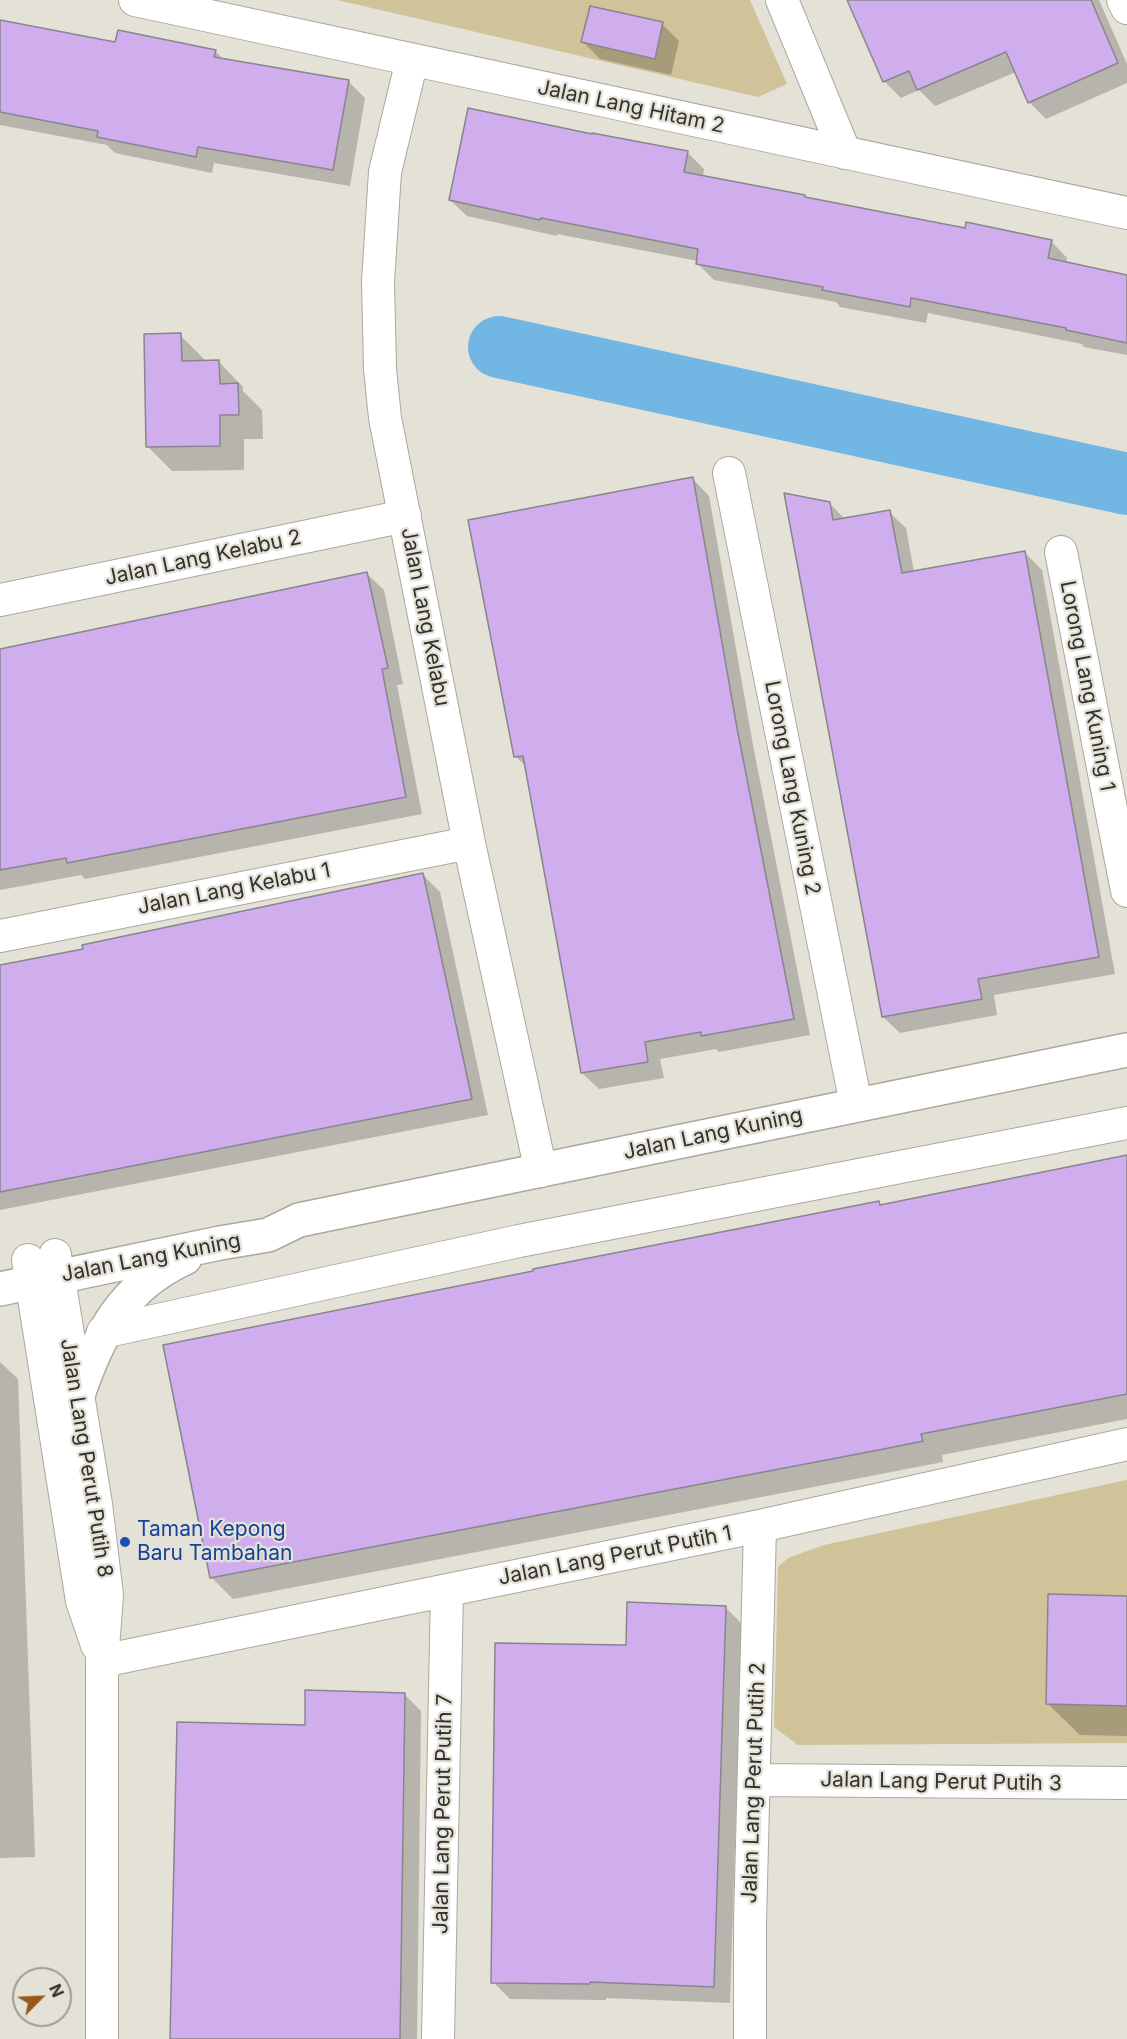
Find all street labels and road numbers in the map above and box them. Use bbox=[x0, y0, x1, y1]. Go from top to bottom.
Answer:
street label: Jalan Lang Hitam 2 bbox=[535, 75, 727, 139]
street label: Jalan Lang Kelabu 2 bbox=[102, 525, 304, 591]
street label: Jalan Lang Kelabu bbox=[395, 526, 455, 708]
street label: Lorong Lang Kuning 1 bbox=[1054, 579, 1120, 793]
street label: Lorong Lang Kuning 2 bbox=[759, 679, 825, 897]
street label: Jalan Lang Kelabu 1 bbox=[135, 858, 333, 920]
street label: Jalan Lang Kuning bbox=[621, 1103, 805, 1165]
street label: Jalan Lang Kuning bbox=[59, 1228, 243, 1288]
street label: Jalan Lang Perut Putih 8 bbox=[55, 1337, 117, 1579]
street label: Jalan Lang Perut Putih 1 bbox=[496, 1521, 734, 1591]
street label: Jalan Lang Perut Putih 2 bbox=[737, 1662, 771, 1904]
street label: Jalan Lang Perut Putih 7 bbox=[428, 1694, 458, 1934]
street label: Jalan Lang Perut Putih 3 bbox=[820, 1767, 1062, 1797]

